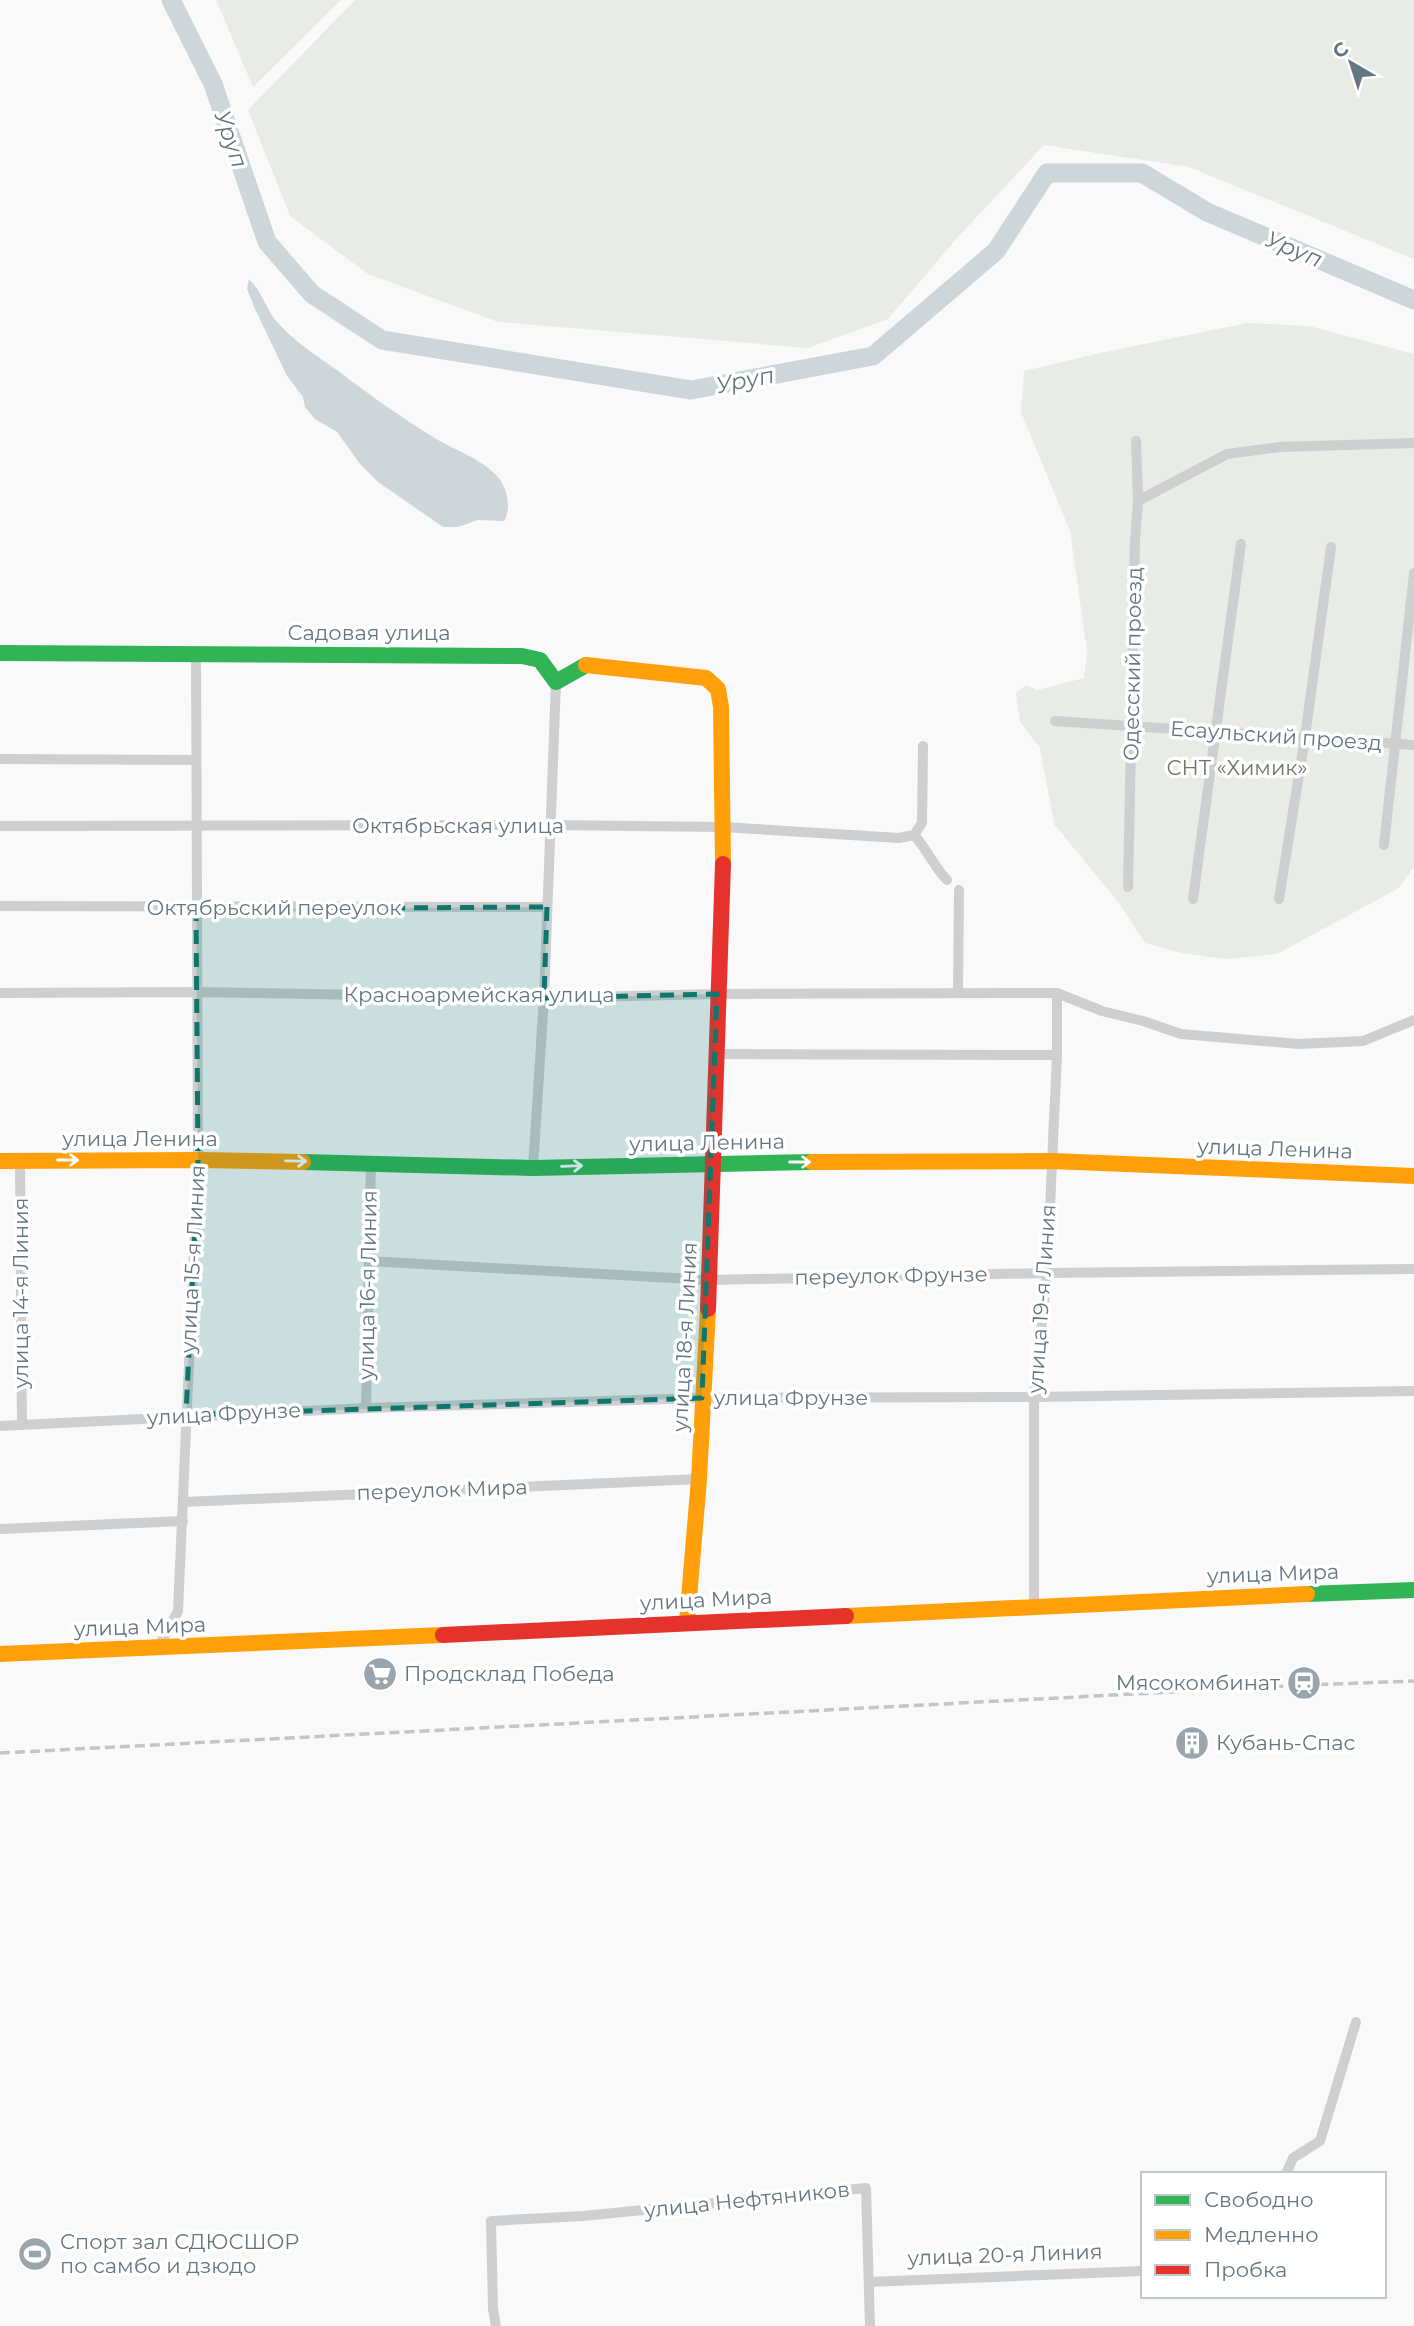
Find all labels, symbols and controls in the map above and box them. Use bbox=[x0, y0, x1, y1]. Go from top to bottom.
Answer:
north arrow bbox=[1316, 28, 1386, 98]
text: С bbox=[1328, 37, 1353, 63]
water label: Уруп bbox=[208, 107, 254, 171]
water label: Уруп bbox=[1262, 225, 1326, 273]
water label: Уруп bbox=[714, 361, 776, 399]
street label: Одесский проезд bbox=[1118, 567, 1147, 761]
street label: Садовая улица bbox=[288, 620, 450, 645]
street label: Есаульский проезд bbox=[1169, 716, 1383, 755]
park label: СНТ «Химик» bbox=[1166, 755, 1308, 780]
street label: Октябрьская улица bbox=[352, 813, 564, 838]
street label: Октябрьский переулок bbox=[146, 895, 402, 920]
street label: Красноармейская улица bbox=[344, 982, 614, 1007]
street label: улица Ленина bbox=[61, 1126, 218, 1151]
street label: улица Ленина bbox=[628, 1129, 785, 1156]
street label: улица Ленина bbox=[1196, 1133, 1353, 1164]
one-way arrow bbox=[56, 1153, 79, 1167]
one-way arrow bbox=[284, 1154, 307, 1168]
one-way arrow bbox=[788, 1155, 811, 1169]
one-way arrow bbox=[560, 1160, 583, 1173]
street label: улица 15-я Линия bbox=[175, 1164, 210, 1355]
street label: улица 16-я Линия bbox=[353, 1190, 382, 1381]
street label: улица 14-я Линия bbox=[8, 1198, 33, 1389]
street label: улица 19-я Линия bbox=[1022, 1203, 1061, 1395]
street label: улица 18-я Линия bbox=[667, 1241, 702, 1434]
street label: переулок Фрунзе bbox=[794, 1261, 988, 1290]
street label: улица Фрунзе bbox=[713, 1385, 868, 1410]
street label: улица Фрунзе bbox=[145, 1397, 302, 1430]
street label: переулок Мира bbox=[356, 1474, 528, 1505]
street label: улица Мира bbox=[1205, 1559, 1340, 1588]
street label: улица Мира bbox=[638, 1584, 773, 1615]
street label: улица Мира bbox=[72, 1612, 207, 1641]
supermarket icon: Продсклад Победа bbox=[361, 1655, 399, 1693]
place label: Продсклад Победа bbox=[404, 1661, 615, 1686]
station icon: Мясокомбинат bbox=[1285, 1664, 1323, 1702]
place label: Мясокомбинат bbox=[1116, 1670, 1280, 1695]
building icon: Кубань-Спас bbox=[1173, 1724, 1211, 1762]
place label: Кубань-Спас bbox=[1216, 1730, 1355, 1755]
legend bbox=[1141, 2172, 1386, 2298]
street label: улица Нефтяников bbox=[642, 2176, 851, 2223]
text: Свободно bbox=[1204, 2187, 1314, 2212]
text: Медленно bbox=[1204, 2222, 1319, 2247]
place label: Спорт зал СДЮСШОР по самбо и дзюдо bbox=[60, 2229, 299, 2278]
sports icon: Спорт зал СДЮСШОР по самбо и дзюдо bbox=[16, 2235, 54, 2273]
street label: улица 20-я Линия bbox=[906, 2239, 1103, 2270]
text: Пробка bbox=[1204, 2257, 1287, 2282]

